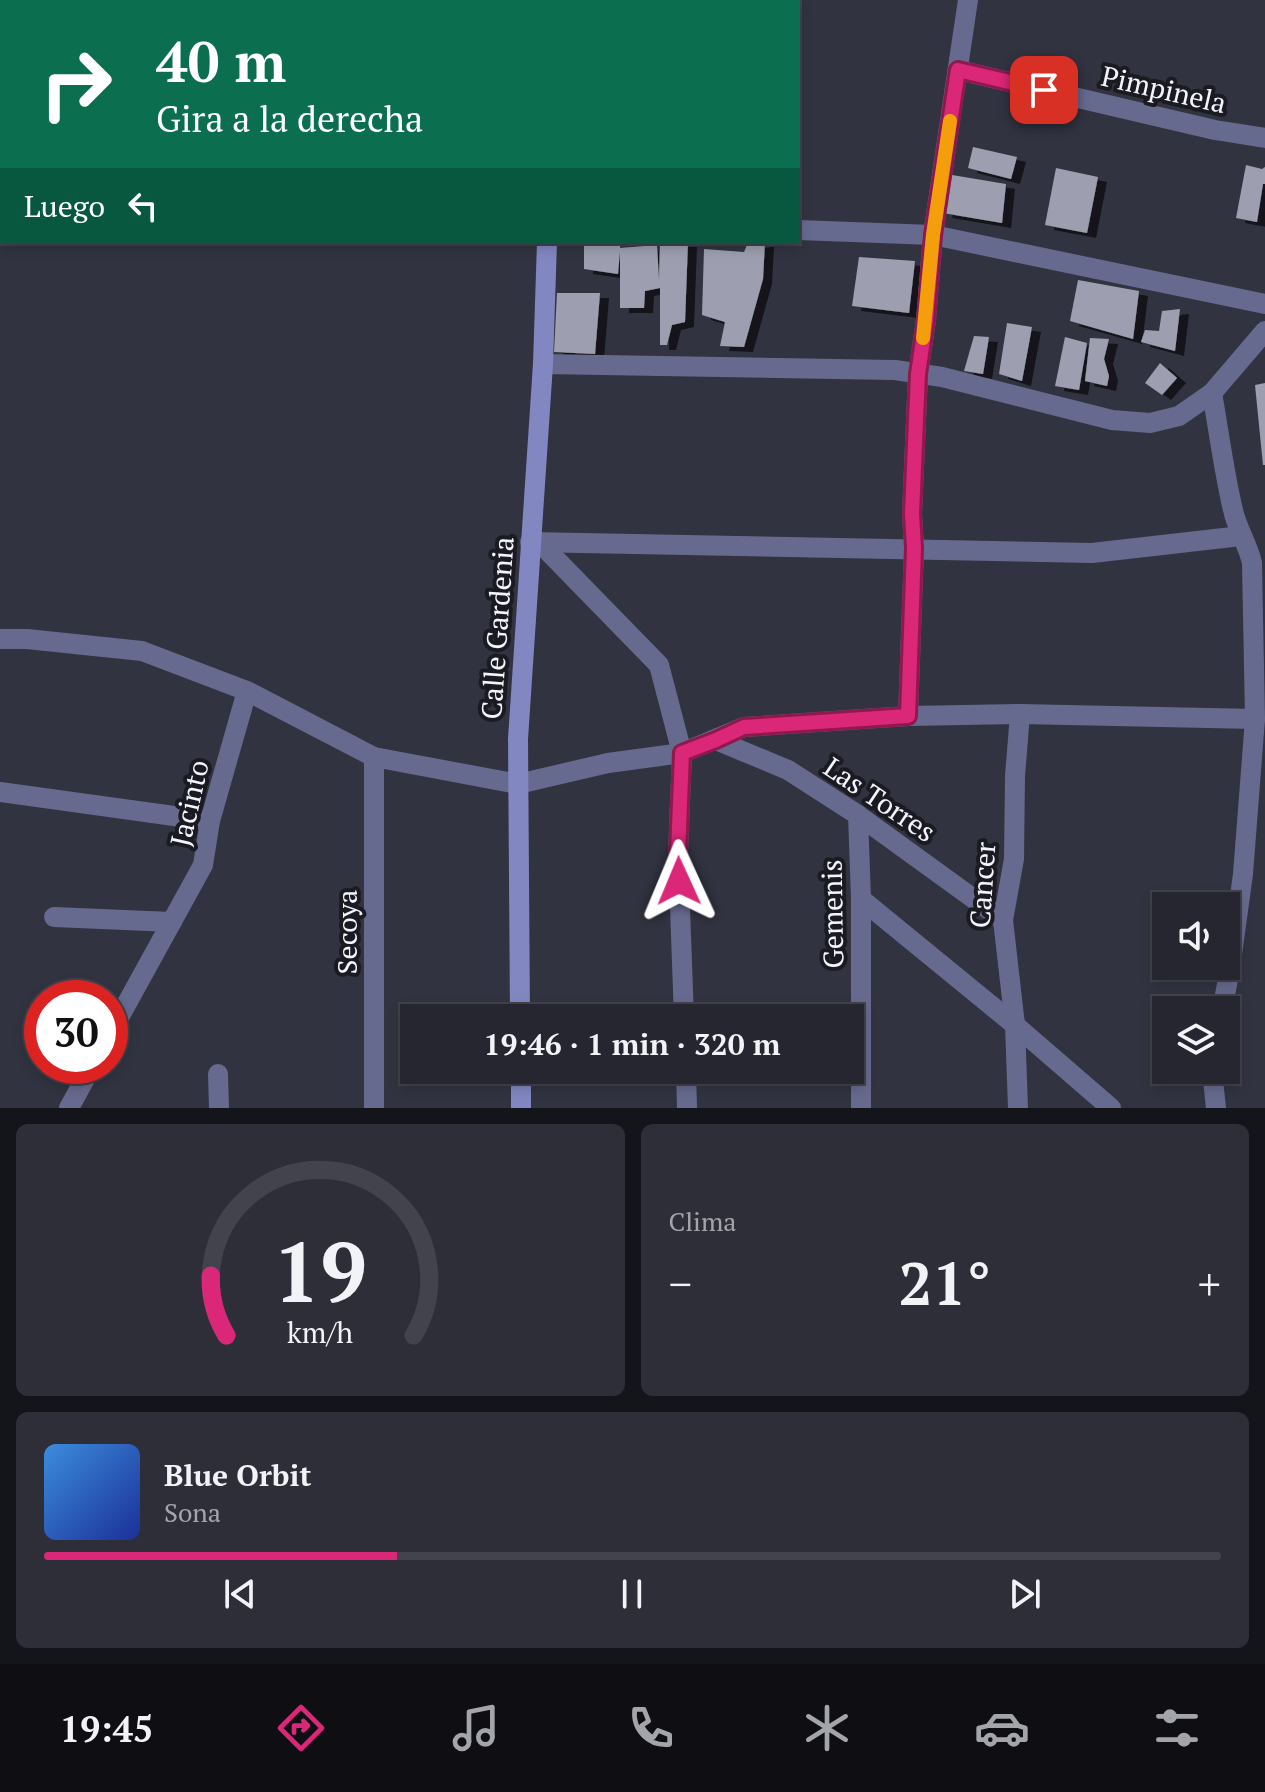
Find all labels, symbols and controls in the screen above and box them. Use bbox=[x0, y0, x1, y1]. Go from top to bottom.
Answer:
text: 40 m bbox=[156, 24, 286, 98]
icon: right bbox=[24, 32, 128, 136]
pin bbox=[1010, 56, 1078, 124]
street label: Pimpinela bbox=[1098, 57, 1230, 121]
icon: arrive bbox=[1022, 68, 1066, 112]
text: Gira a la derecha bbox=[156, 95, 423, 142]
icon: left bbox=[121, 184, 165, 228]
text: Luego bbox=[24, 186, 105, 226]
street label: Calle Gardenia bbox=[472, 535, 522, 721]
street label: Las Torres bbox=[817, 748, 943, 850]
street label: Jacinto bbox=[161, 756, 217, 850]
position arrow bbox=[637, 839, 721, 923]
street label: Cancer bbox=[961, 840, 1003, 929]
street label: Gemenis bbox=[813, 859, 851, 969]
street label: Secoya bbox=[328, 890, 365, 974]
map controls bbox=[1152, 892, 1240, 1084]
button: sound bbox=[1152, 892, 1240, 980]
speed limit sign: 30 bbox=[24, 980, 128, 1084]
button: layers bbox=[1152, 996, 1240, 1084]
text: 19:46 · 1 min · 320 m bbox=[484, 1024, 780, 1064]
text: Clima bbox=[669, 1204, 736, 1238]
text: 19 bbox=[273, 1216, 367, 1326]
text: 21° bbox=[898, 1243, 991, 1322]
text: − bbox=[669, 1254, 692, 1313]
text: + bbox=[1198, 1254, 1221, 1313]
text: km/h bbox=[287, 1313, 353, 1351]
text: Blue Orbit bbox=[164, 1455, 311, 1495]
text: Sona bbox=[164, 1495, 221, 1529]
icon: previous bbox=[218, 1572, 262, 1616]
icon: pause bbox=[610, 1572, 654, 1616]
icon: next bbox=[1003, 1572, 1047, 1616]
icon: directions bbox=[273, 1700, 329, 1756]
icon: music bbox=[448, 1700, 504, 1756]
icon: phone bbox=[623, 1700, 679, 1756]
icon: climate bbox=[799, 1700, 855, 1756]
icon: car bbox=[974, 1700, 1030, 1756]
icon: filters bbox=[1149, 1700, 1205, 1756]
text: 19:45 bbox=[60, 1705, 153, 1752]

